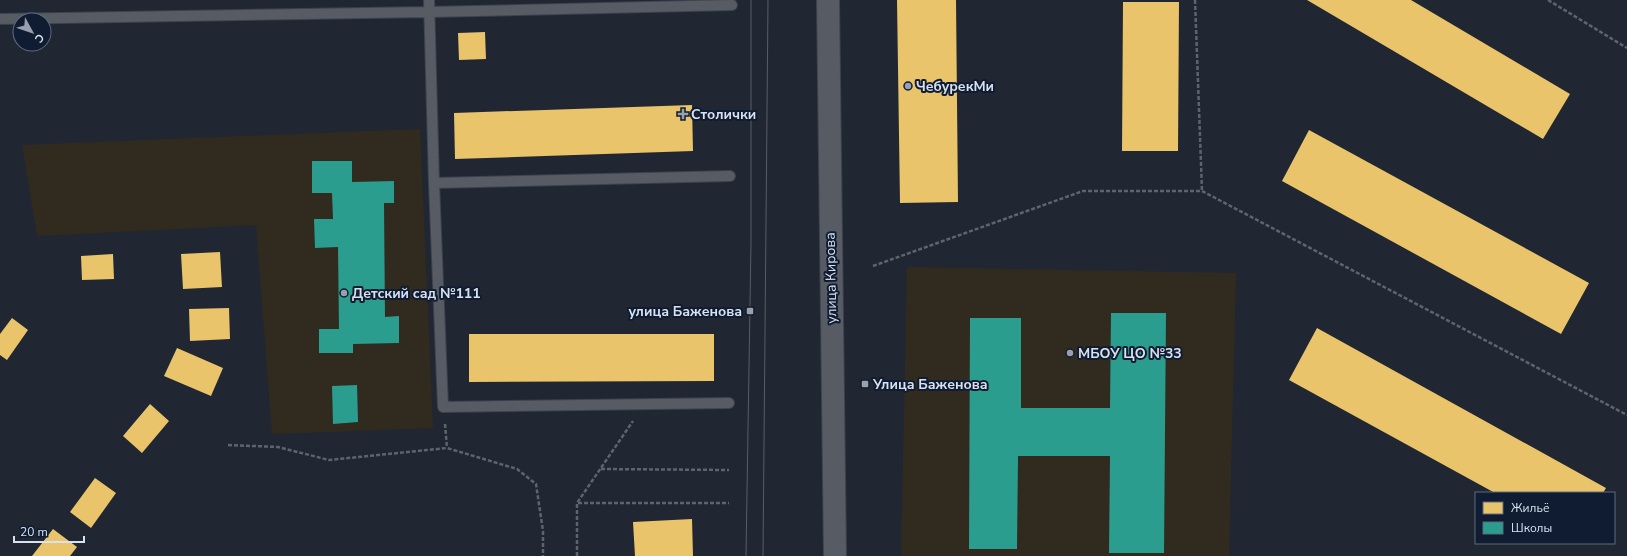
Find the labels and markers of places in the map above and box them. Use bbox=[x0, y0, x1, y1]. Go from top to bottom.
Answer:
place label: ЧебурекМи bbox=[916, 77, 994, 96]
marker: ЧебурекМи bbox=[903, 81, 913, 91]
place label: Столички bbox=[691, 105, 756, 124]
marker: Столички bbox=[678, 109, 688, 119]
place label: Детский сад №111 bbox=[352, 284, 481, 303]
marker: Детский сад №111 bbox=[339, 288, 349, 298]
place label: улица Баженова bbox=[628, 302, 742, 321]
marker: улица Баженова bbox=[745, 306, 755, 316]
place label: МБОУ ЦО №33 bbox=[1078, 344, 1182, 363]
marker: МБОУ ЦО №33 bbox=[1065, 348, 1075, 358]
place label: Улица Баженова bbox=[872, 375, 988, 394]
marker: Улица Баженова bbox=[860, 379, 870, 389]

